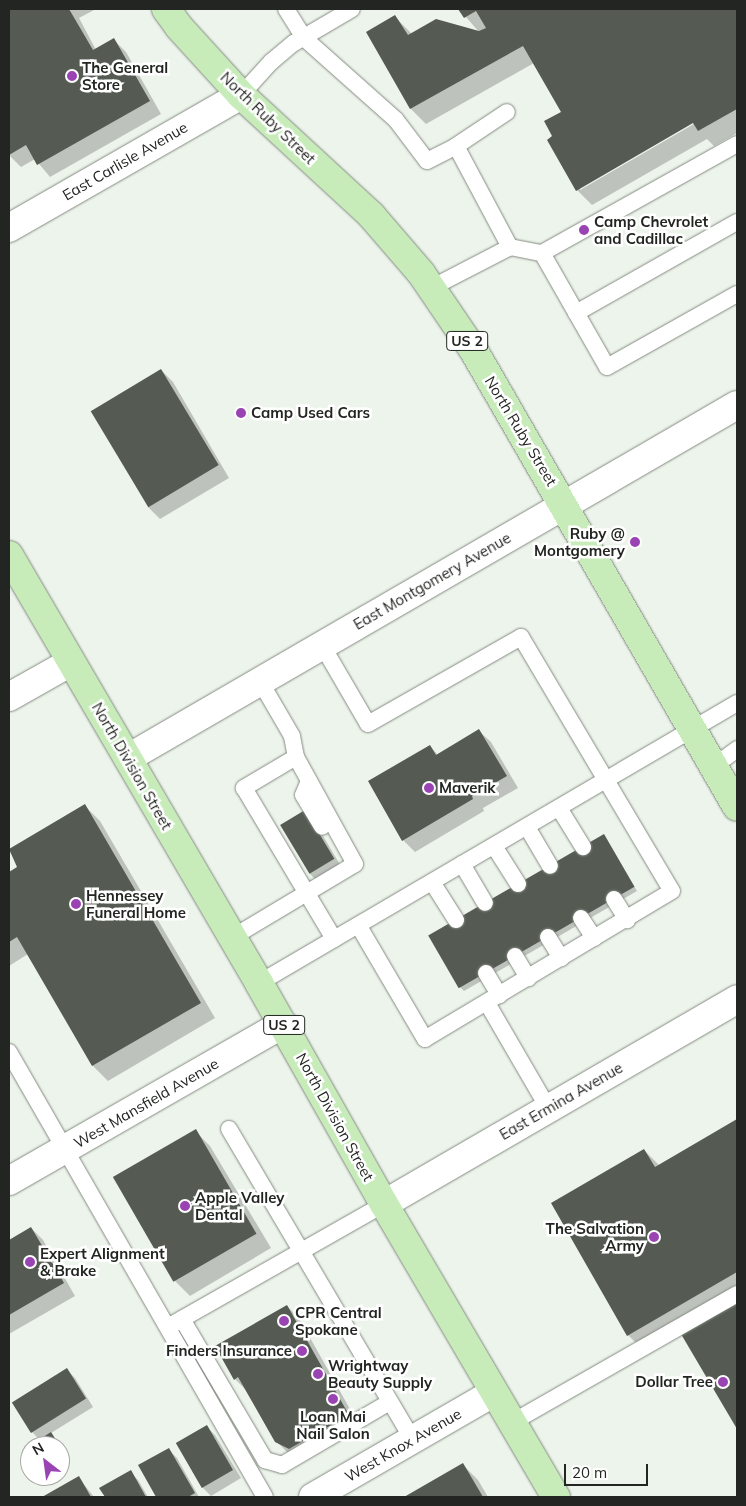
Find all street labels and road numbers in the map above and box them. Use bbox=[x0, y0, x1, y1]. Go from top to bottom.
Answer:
street label: North Ruby Street bbox=[217, 68, 319, 168]
street label: East Carlisle Avenue bbox=[59, 118, 191, 204]
road number: US 2 bbox=[446, 330, 488, 352]
street label: North Ruby Street bbox=[481, 373, 561, 489]
street label: East Montgomery Avenue bbox=[350, 529, 514, 633]
street label: North Division Street bbox=[88, 699, 176, 833]
road number: US 2 bbox=[263, 1014, 305, 1036]
street label: North Division Street bbox=[292, 1050, 378, 1184]
street label: West Mansfield Avenue bbox=[70, 1054, 222, 1152]
street label: East Ermina Avenue bbox=[496, 1058, 626, 1144]
street label: West Knox Avenue bbox=[342, 1404, 464, 1486]

